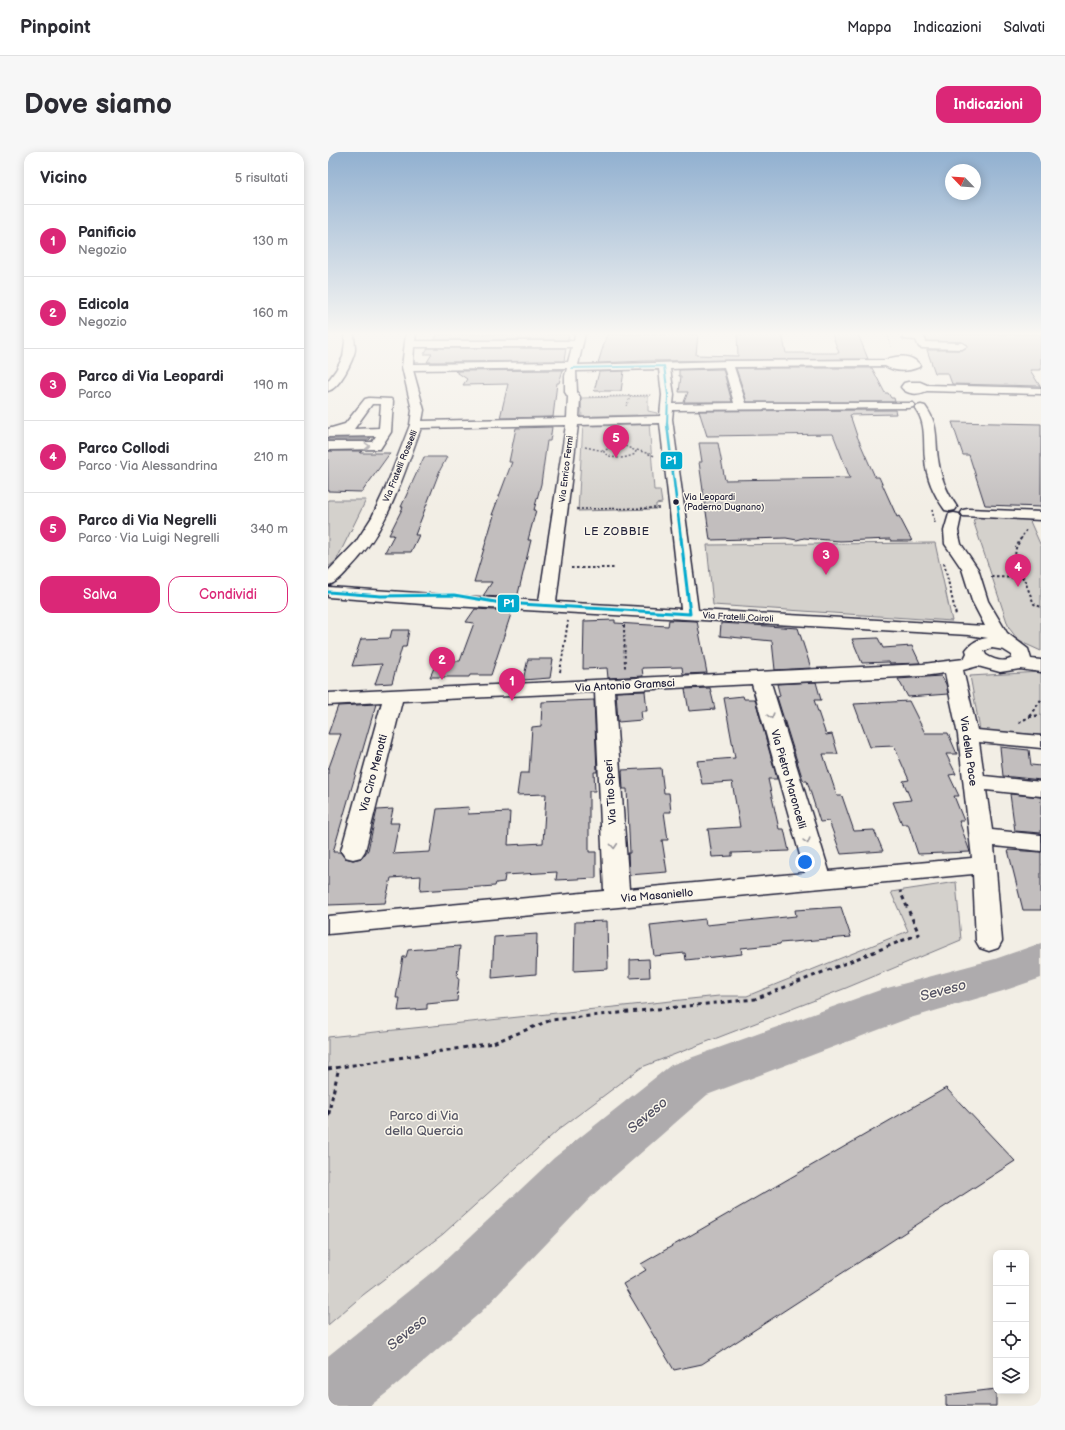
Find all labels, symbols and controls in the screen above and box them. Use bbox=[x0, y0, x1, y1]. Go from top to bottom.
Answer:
text: Pinpoint bbox=[20, 16, 91, 39]
text: Mappa bbox=[847, 19, 891, 36]
text: Indicazioni bbox=[913, 19, 981, 36]
text: Salvati bbox=[1003, 19, 1045, 36]
button: Indicazioni bbox=[936, 86, 1041, 123]
text: Dove siamo bbox=[24, 88, 172, 121]
north arrow bbox=[945, 164, 981, 200]
text: Vicino bbox=[40, 168, 87, 188]
text: 5 risultati bbox=[235, 170, 288, 186]
text: Panificio bbox=[78, 223, 136, 242]
text: 1 bbox=[50, 233, 56, 249]
text: 130 m bbox=[253, 233, 288, 249]
text: Negozio bbox=[78, 242, 127, 258]
text: Edicola bbox=[78, 295, 129, 314]
text: 2 bbox=[49, 305, 57, 321]
text: 160 m bbox=[253, 305, 288, 321]
text: Negozio bbox=[78, 314, 127, 330]
text: Parco di Via Leopardi bbox=[78, 367, 224, 386]
text: 3 bbox=[49, 377, 57, 393]
text: 190 m bbox=[254, 377, 288, 393]
text: Parco bbox=[78, 386, 112, 402]
pin: 5 bbox=[603, 425, 629, 458]
street label: Via Fratelli Rosselli bbox=[381, 428, 420, 504]
street label: Via Enrico Fermi bbox=[557, 435, 576, 503]
text: Parco Collodi bbox=[78, 439, 169, 458]
one-way arrow bbox=[364, 442, 370, 450]
text: 4 bbox=[49, 449, 57, 465]
text: 210 m bbox=[254, 449, 288, 465]
line badge: P1 bbox=[660, 451, 683, 470]
text: P1 bbox=[665, 454, 677, 467]
text: Parco · Via Alessandrina bbox=[78, 458, 218, 474]
place label: Via Leopardi (Paderno Dugnano) bbox=[684, 492, 764, 513]
marker: Via Leopardi (Paderno Dugnano) bbox=[671, 497, 681, 507]
text: Parco di Via Negrelli bbox=[78, 511, 217, 530]
text: 5 bbox=[49, 521, 57, 537]
text: 340 m bbox=[250, 521, 288, 537]
district label: LE ZOBBIE bbox=[584, 525, 650, 538]
text: Parco · Via Luigi Negrelli bbox=[78, 530, 220, 546]
pin: 3 bbox=[813, 542, 839, 575]
pin: 4 bbox=[1005, 554, 1031, 587]
button: Salva bbox=[40, 576, 160, 613]
button: Condividi bbox=[168, 576, 288, 613]
line badge: P1 bbox=[497, 594, 520, 613]
text: P1 bbox=[503, 597, 515, 610]
street label: Via Fratelli Cairoli bbox=[702, 610, 774, 625]
pin: 2 bbox=[429, 647, 455, 680]
pin: 1 bbox=[499, 668, 525, 701]
street label: Via Antonio Gramsci bbox=[575, 676, 675, 695]
one-way arrow bbox=[766, 712, 775, 719]
street label: Via della Pace bbox=[957, 715, 980, 787]
street label: Via Pietro Maroncelli bbox=[768, 728, 809, 830]
street label: Via Ciro Menotti bbox=[357, 733, 390, 813]
street label: Via Tito Speri bbox=[602, 759, 619, 825]
one-way arrow bbox=[802, 837, 811, 844]
one-way arrow bbox=[609, 843, 618, 849]
your location bbox=[795, 852, 815, 872]
street label: Via Masaniello bbox=[620, 886, 694, 905]
water label: Seveso bbox=[918, 976, 968, 1005]
water label: Seveso bbox=[624, 1094, 671, 1137]
park label: Parco di Via della Quercia bbox=[385, 1108, 463, 1139]
map controls bbox=[993, 1250, 1029, 1394]
button: + bbox=[993, 1250, 1029, 1286]
button: − bbox=[993, 1286, 1029, 1322]
water label: Seveso bbox=[384, 1311, 431, 1354]
button: locate bbox=[993, 1322, 1029, 1358]
button: layers bbox=[993, 1358, 1029, 1394]

